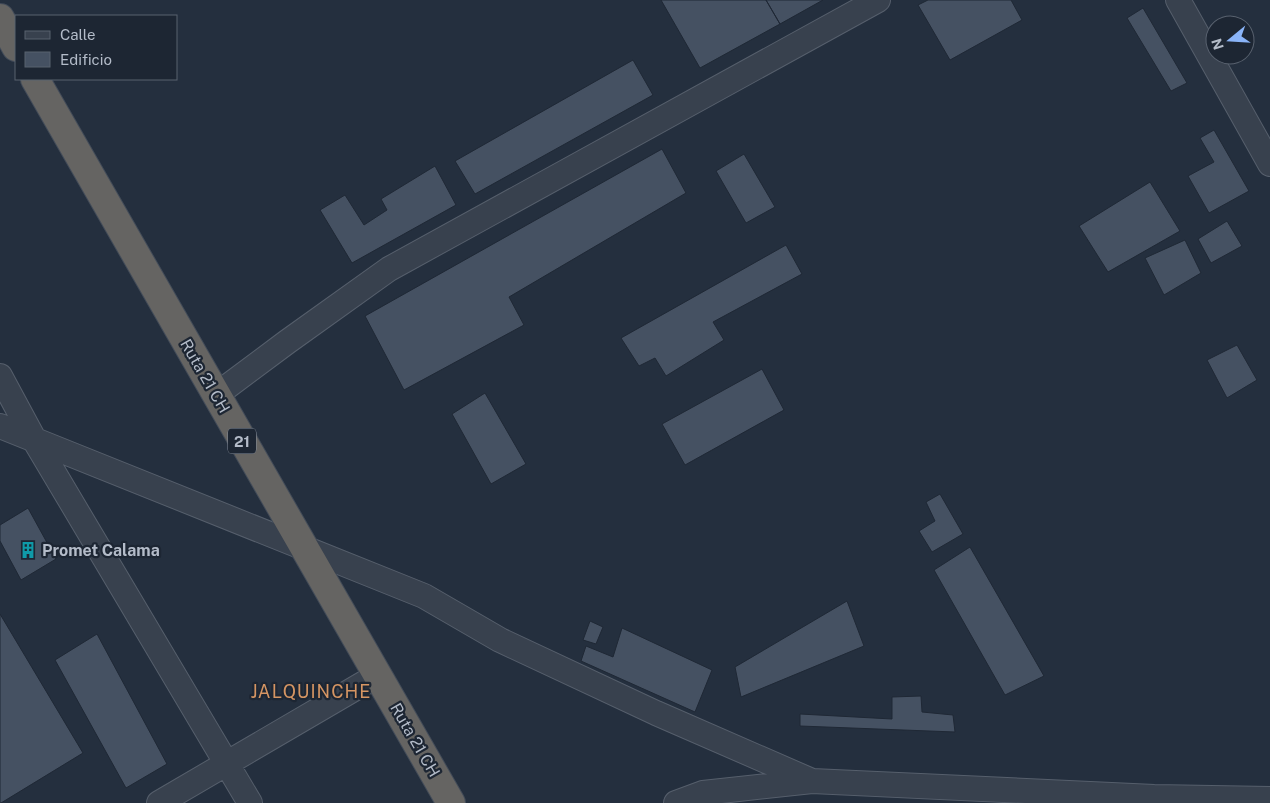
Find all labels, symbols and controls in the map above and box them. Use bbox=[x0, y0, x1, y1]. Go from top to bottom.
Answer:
legend bbox=[15, 15, 178, 80]
north arrow bbox=[1205, 15, 1255, 65]
text: Calle bbox=[60, 26, 96, 43]
text: N bbox=[1208, 36, 1227, 52]
text: Edificio bbox=[60, 51, 112, 68]
street label: Ruta 21 CH bbox=[176, 336, 234, 416]
road number: 21 bbox=[228, 428, 256, 454]
building icon: Promet Calama bbox=[18, 540, 38, 560]
place label: Promet Calama bbox=[42, 541, 160, 560]
district label: JALQUINCHE bbox=[251, 681, 372, 702]
street label: Ruta 21 CH bbox=[386, 700, 444, 780]

